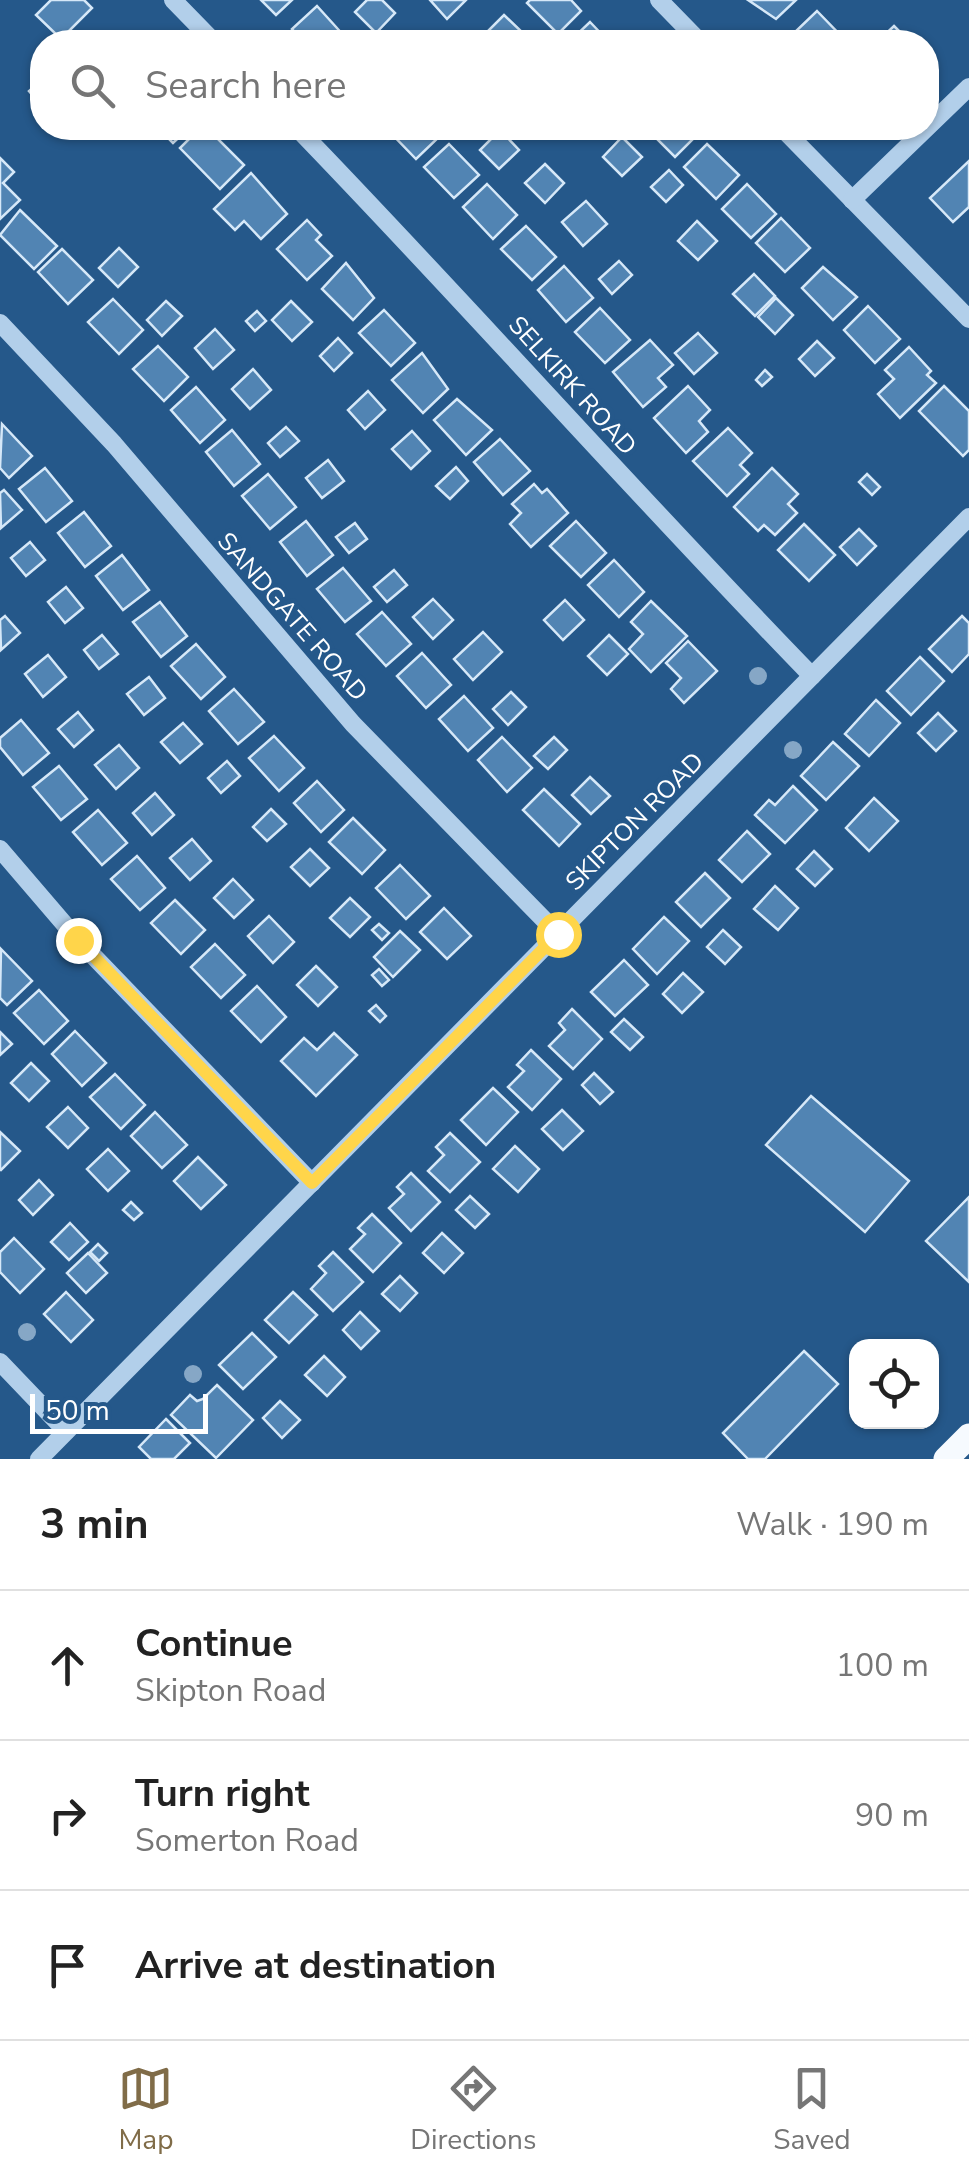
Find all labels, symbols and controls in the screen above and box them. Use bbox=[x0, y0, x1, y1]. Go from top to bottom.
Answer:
search box bbox=[30, 30, 939, 140]
icon: search bbox=[65, 58, 120, 113]
text: Search here bbox=[145, 60, 346, 111]
street label: SELKIRK ROAD bbox=[501, 309, 644, 463]
street label: SANDGATE ROAD bbox=[209, 525, 375, 708]
street label: SKIPTON ROAD bbox=[558, 745, 711, 898]
route start bbox=[536, 912, 582, 958]
route end bbox=[56, 918, 102, 964]
map controls bbox=[849, 1339, 939, 1429]
button: locate bbox=[849, 1339, 939, 1429]
scale bar bbox=[30, 1389, 208, 1434]
text: 50 m bbox=[45, 1392, 110, 1430]
text: 3 min bbox=[40, 1496, 149, 1553]
text: Walk · 190 m bbox=[736, 1503, 929, 1546]
text: Continue bbox=[135, 1618, 293, 1669]
icon: ahead bbox=[40, 1638, 95, 1693]
text: 100 m bbox=[836, 1644, 929, 1687]
text: Skipton Road bbox=[135, 1669, 326, 1712]
text: Turn right bbox=[135, 1768, 310, 1819]
icon: right bbox=[40, 1788, 95, 1843]
text: 90 m bbox=[855, 1794, 929, 1837]
text: Somerton Road bbox=[135, 1819, 359, 1862]
icon: arrive bbox=[40, 1938, 95, 1993]
text: Arrive at destination bbox=[135, 1940, 496, 1991]
tab: Map bbox=[118, 2061, 173, 2159]
tab: Directions bbox=[410, 2061, 536, 2159]
tab: Saved bbox=[773, 2061, 851, 2159]

